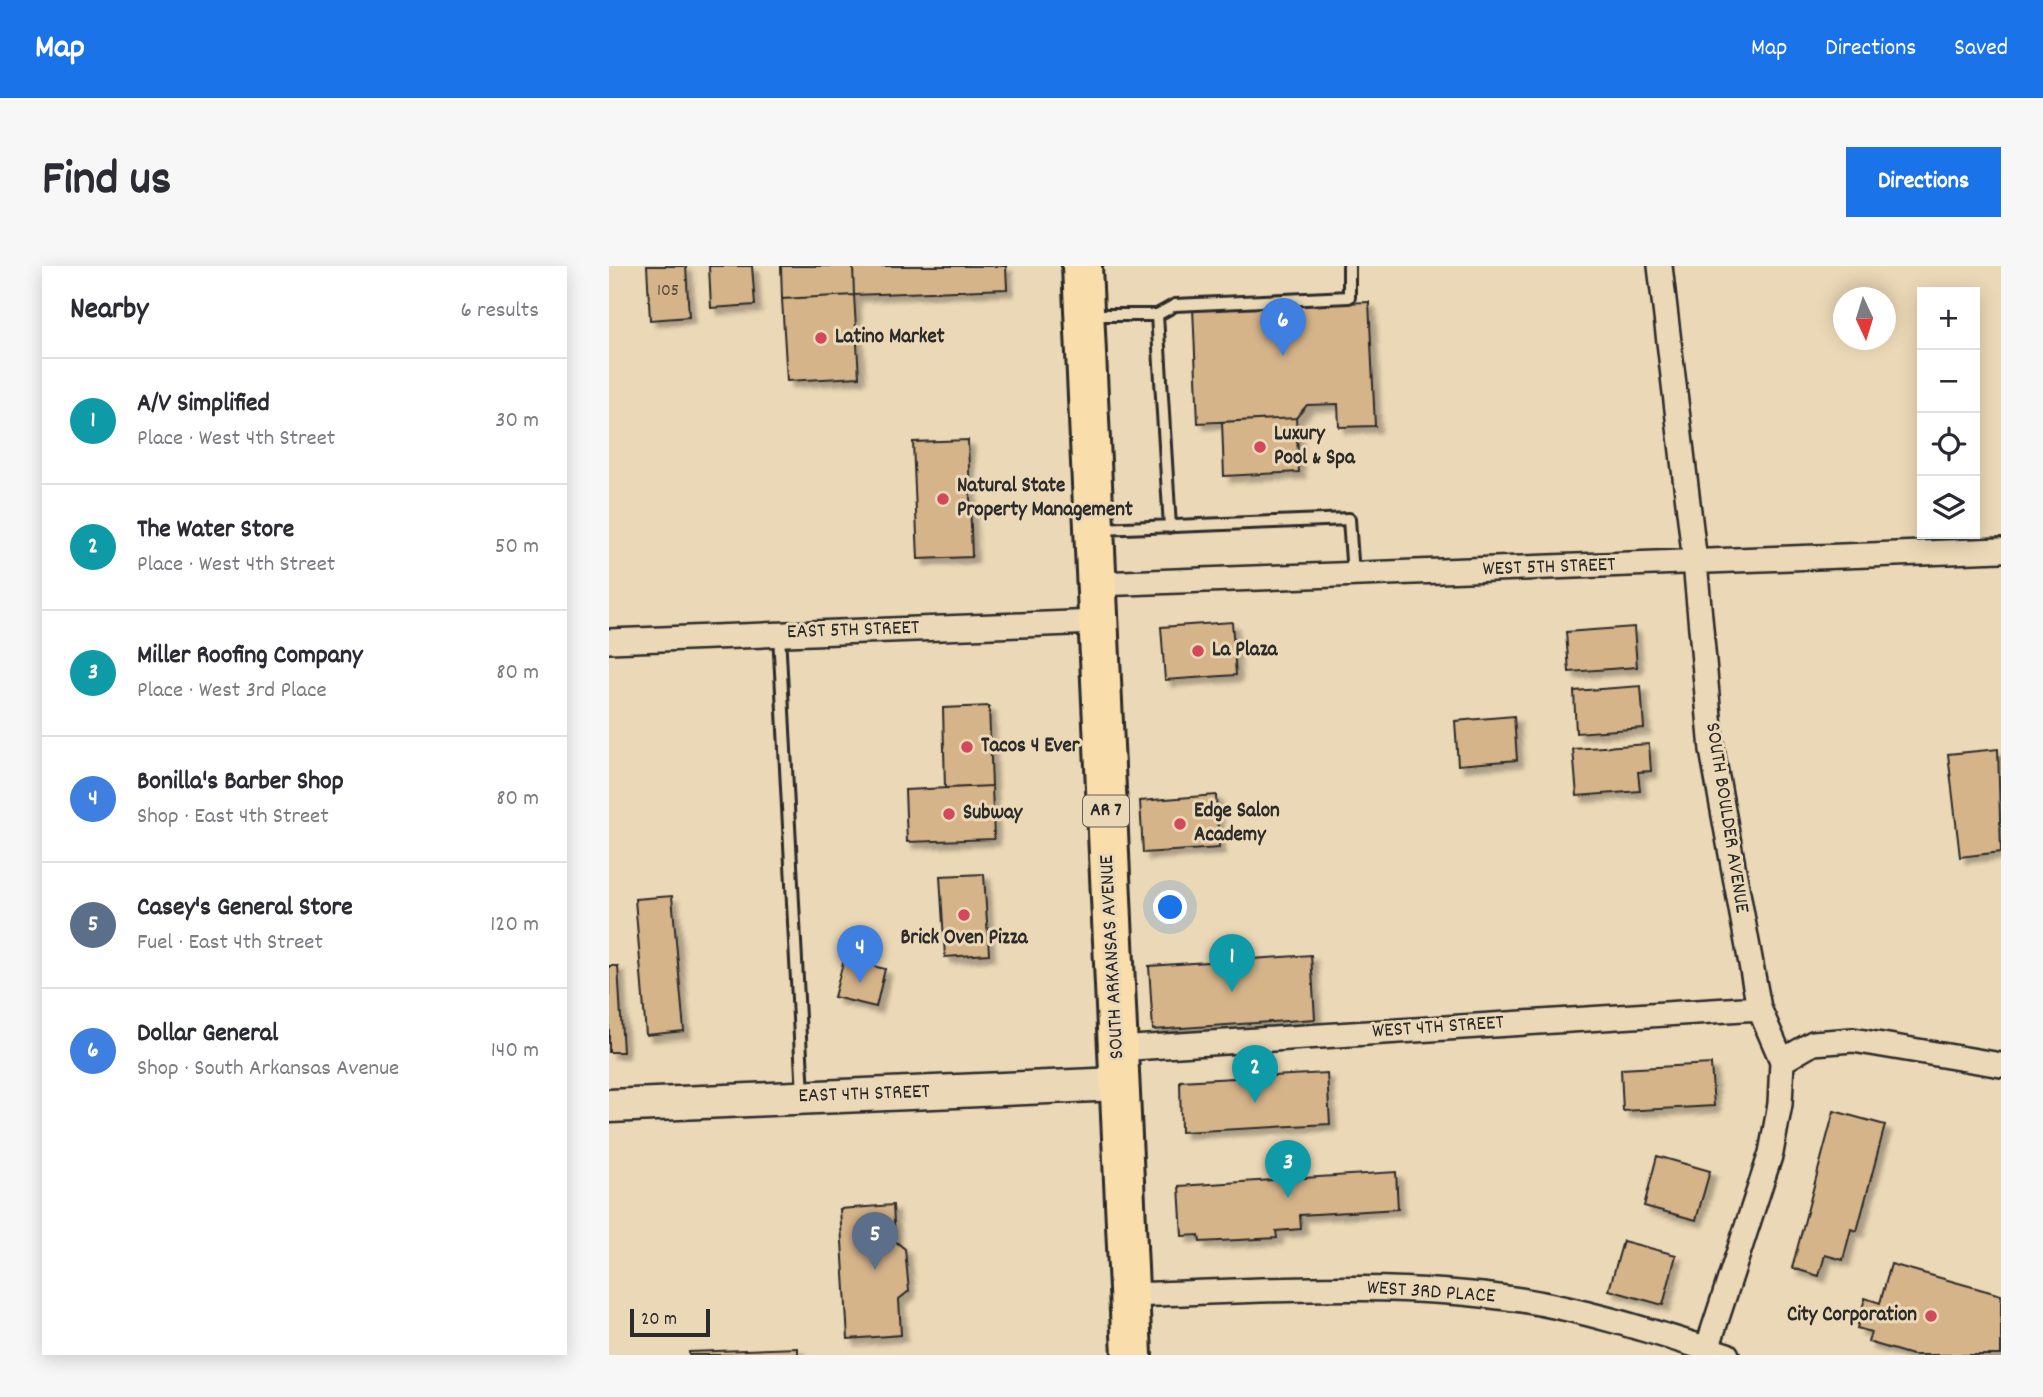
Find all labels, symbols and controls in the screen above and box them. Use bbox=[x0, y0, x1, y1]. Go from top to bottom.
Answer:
text: Map bbox=[35, 26, 85, 73]
text: Map bbox=[1751, 32, 1787, 66]
text: Directions bbox=[1825, 32, 1916, 66]
text: Saved bbox=[1954, 32, 2008, 66]
text: Find us bbox=[42, 147, 171, 217]
button: Directions bbox=[1846, 147, 2001, 217]
house number: 105 bbox=[657, 279, 679, 304]
north arrow bbox=[1833, 287, 1896, 350]
map controls bbox=[1917, 287, 1980, 539]
button: + bbox=[1917, 287, 1980, 350]
text: Nearby bbox=[70, 290, 148, 333]
text: 6 results bbox=[461, 295, 539, 328]
pin: 6 bbox=[1260, 298, 1306, 356]
place label: Latino Market bbox=[835, 323, 945, 353]
marker: Latino Market bbox=[813, 330, 829, 346]
button: − bbox=[1917, 350, 1980, 413]
text: A/V Simplified bbox=[137, 386, 270, 423]
text: 1 bbox=[90, 405, 96, 438]
text: 30 m bbox=[495, 405, 539, 438]
button: locate bbox=[1917, 413, 1980, 476]
place label: Luxury Pool & Spa bbox=[1274, 420, 1356, 474]
text: Place · West 4th Street bbox=[137, 423, 335, 456]
marker: Luxury Pool & Spa bbox=[1252, 439, 1268, 455]
place label: Natural State Property Management bbox=[957, 472, 1133, 526]
button: layers bbox=[1917, 476, 1980, 539]
marker: Natural State Property Management bbox=[935, 491, 951, 507]
text: The Water Store bbox=[137, 512, 294, 549]
text: 2 bbox=[88, 531, 98, 564]
text: 50 m bbox=[495, 531, 539, 564]
text: Place · West 4th Street bbox=[137, 549, 335, 582]
street label: WEST 5TH STREET bbox=[1482, 551, 1617, 585]
street label: EAST 5TH STREET bbox=[786, 614, 920, 648]
place label: La Plaza bbox=[1212, 636, 1279, 666]
text: Miller Roofing Company bbox=[137, 638, 363, 675]
marker: La Plaza bbox=[1190, 643, 1206, 659]
text: 3 bbox=[88, 657, 98, 690]
text: 80 m bbox=[496, 657, 539, 690]
text: Place · West 3rd Place bbox=[137, 675, 327, 708]
street label: SOUTH BOULDER AVENUE bbox=[1696, 721, 1756, 916]
place label: Tacos 4 Ever bbox=[981, 732, 1081, 762]
marker: Tacos 4 Ever bbox=[959, 739, 975, 755]
text: Bonilla's Barber Shop bbox=[137, 764, 344, 801]
text: 4 bbox=[88, 783, 98, 816]
text: 80 m bbox=[496, 783, 539, 816]
road number: AR 7 bbox=[1083, 796, 1129, 826]
place label: Edge Salon Academy bbox=[1194, 797, 1280, 851]
place label: Subway bbox=[963, 799, 1024, 829]
text: Shop · East 4th Street bbox=[137, 801, 329, 834]
marker: Subway bbox=[941, 806, 957, 822]
marker: Edge Salon Academy bbox=[1172, 816, 1188, 832]
street label: SOUTH ARKANSAS AVENUE bbox=[1093, 854, 1133, 1060]
text: Casey's General Store bbox=[137, 890, 353, 927]
your location bbox=[1153, 890, 1187, 924]
marker: Brick Oven Pizza bbox=[956, 907, 972, 923]
text: 5 bbox=[88, 909, 98, 942]
text: 120 m bbox=[490, 909, 539, 942]
place label: Brick Oven Pizza bbox=[900, 924, 1029, 954]
pin: 4 bbox=[837, 925, 883, 983]
text: Fuel · East 4th Street bbox=[137, 927, 323, 960]
pin: 1 bbox=[1209, 934, 1255, 992]
street label: WEST 4TH STREET bbox=[1371, 1008, 1506, 1048]
text: Dollar General bbox=[137, 1016, 278, 1053]
text: 6 bbox=[87, 1035, 99, 1068]
text: 140 m bbox=[491, 1035, 539, 1068]
pin: 2 bbox=[1232, 1045, 1278, 1103]
text: Shop · South Arkansas Avenue bbox=[137, 1053, 399, 1086]
street label: EAST 4TH STREET bbox=[798, 1078, 931, 1112]
pin: 3 bbox=[1265, 1140, 1311, 1198]
pin: 5 bbox=[852, 1212, 898, 1270]
street label: WEST 3RD PLACE bbox=[1366, 1274, 1497, 1312]
place label: City Corporation bbox=[1787, 1301, 1917, 1331]
scale bar bbox=[630, 1306, 711, 1338]
text: 20 m bbox=[641, 1307, 677, 1334]
marker: City Corporation bbox=[1923, 1308, 1939, 1324]

